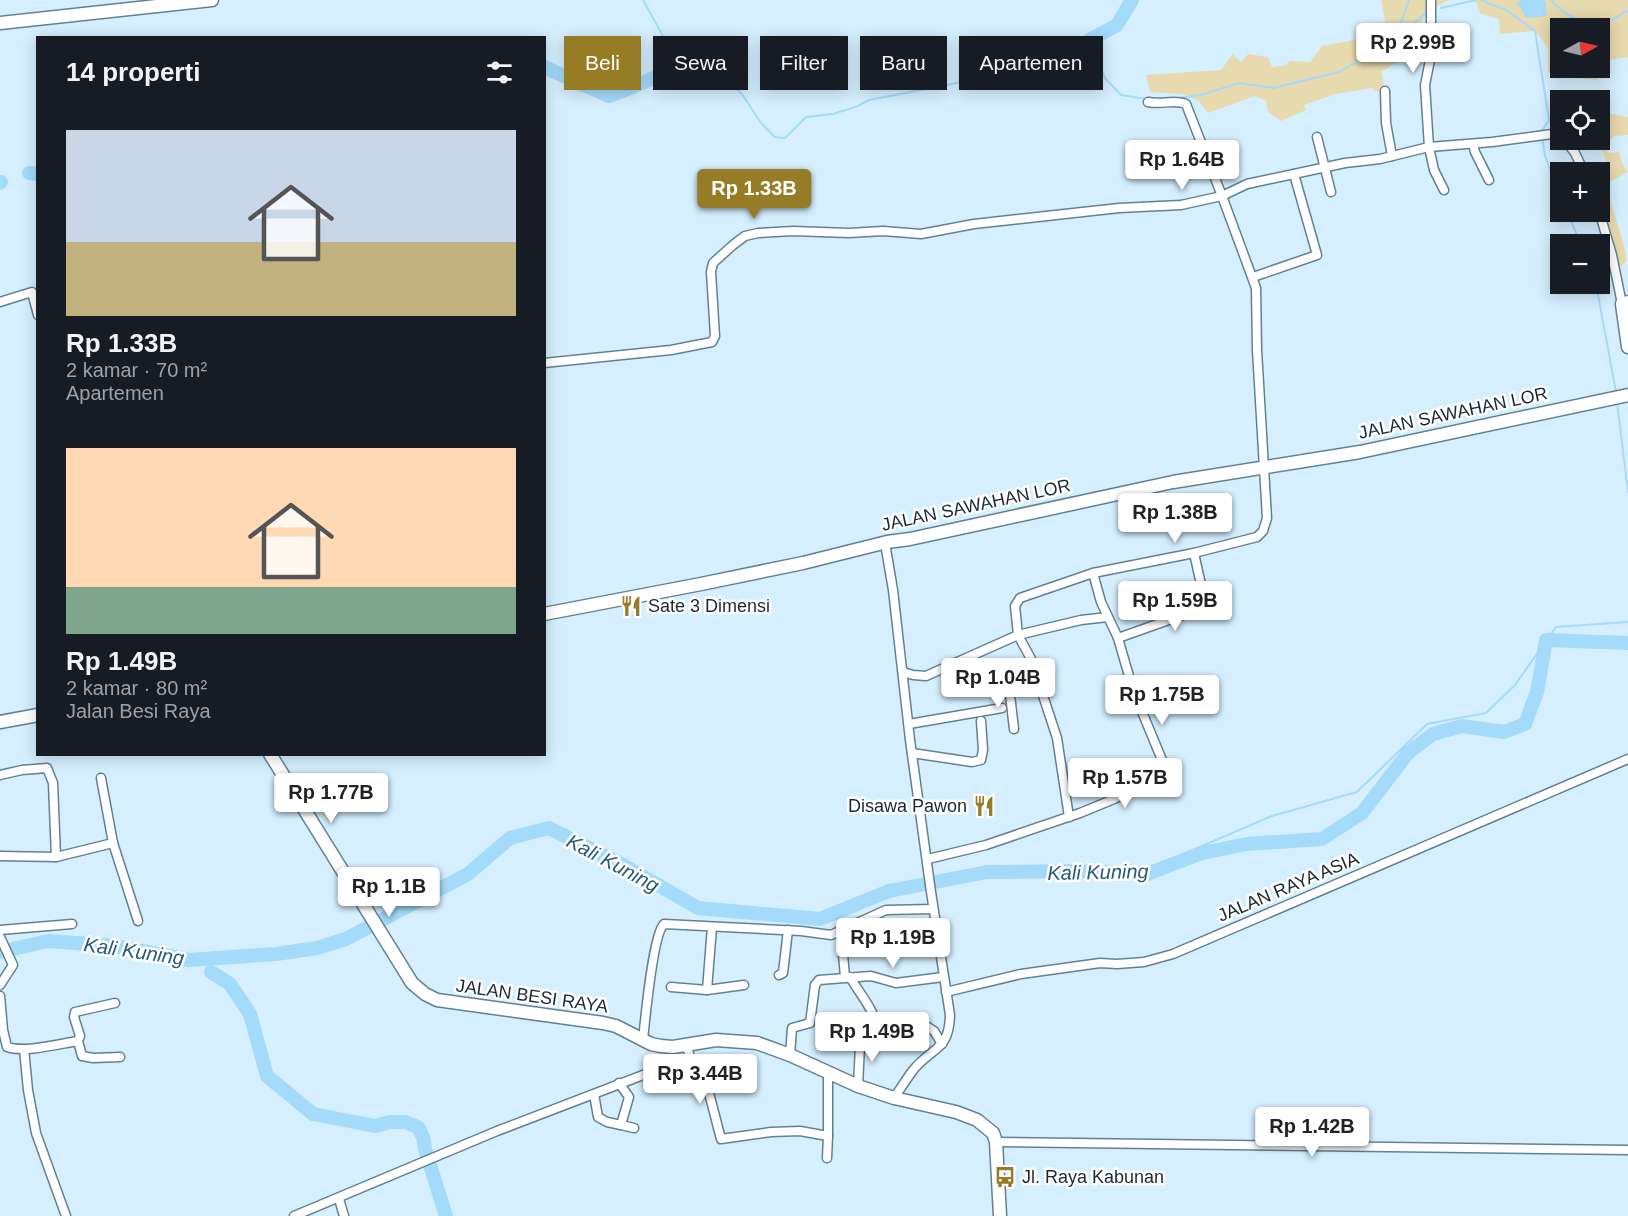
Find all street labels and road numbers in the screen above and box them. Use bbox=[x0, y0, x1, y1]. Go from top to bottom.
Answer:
street label: JALAN SAWAHAN LOR bbox=[1357, 383, 1549, 443]
street label: JALAN SAWAHAN LOR bbox=[880, 475, 1072, 535]
street label: JALAN RAYA ASIA bbox=[1214, 848, 1362, 926]
street label: JALAN BESI RAYA bbox=[455, 975, 609, 1017]

